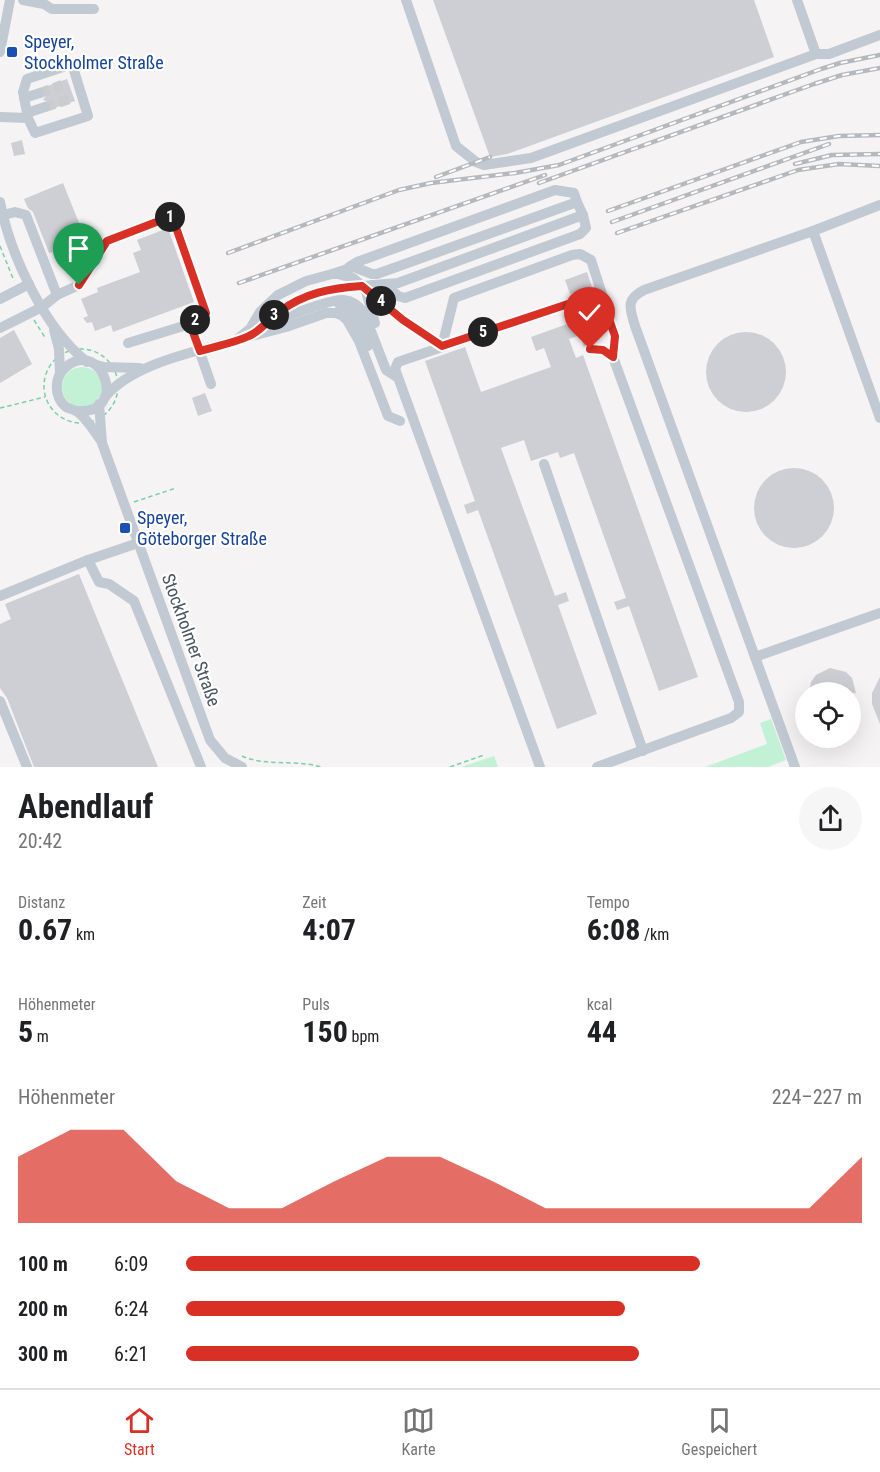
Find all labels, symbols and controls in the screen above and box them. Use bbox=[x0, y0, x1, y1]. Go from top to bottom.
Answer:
place label: Speyer, Stockholmer Straße bbox=[24, 31, 164, 73]
marker: Speyer, Stockholmer Straße bbox=[5, 45, 19, 59]
pin: 1 bbox=[155, 202, 185, 232]
text: 1 bbox=[166, 207, 174, 226]
pin bbox=[53, 223, 104, 285]
icon: arrive bbox=[62, 232, 95, 265]
pin: 4 bbox=[366, 286, 396, 316]
pin bbox=[564, 287, 615, 349]
text: 4 bbox=[377, 291, 385, 310]
icon: check bbox=[573, 296, 606, 329]
pin: 3 bbox=[259, 300, 289, 330]
pin: 2 bbox=[180, 305, 210, 335]
text: 3 bbox=[270, 305, 278, 324]
text: 2 bbox=[191, 310, 199, 329]
pin: 5 bbox=[468, 317, 498, 347]
text: 5 bbox=[479, 322, 487, 341]
place label: Speyer, Göteborger Straße bbox=[137, 507, 267, 549]
marker: Speyer, Göteborger Straße bbox=[118, 521, 132, 535]
street label: Stockholmer Straße bbox=[158, 571, 225, 709]
map controls bbox=[795, 682, 861, 748]
button: locate bbox=[795, 682, 861, 748]
text: Abendlauf bbox=[18, 787, 153, 826]
button: share bbox=[799, 787, 862, 850]
text: 20:42 bbox=[18, 829, 62, 853]
text: Distanz bbox=[18, 893, 65, 912]
text: Zeit bbox=[302, 893, 326, 912]
text: Tempo bbox=[587, 893, 630, 912]
text: 0.67 bbox=[18, 912, 72, 947]
text: 4:07 bbox=[302, 912, 356, 947]
text: 6:08 bbox=[587, 912, 640, 947]
text: km bbox=[72, 925, 95, 944]
text: /km bbox=[640, 925, 669, 944]
text: Höhenmeter bbox=[18, 995, 96, 1014]
text: Puls bbox=[302, 995, 330, 1014]
text: kcal bbox=[587, 995, 612, 1014]
text: 5 bbox=[18, 1014, 33, 1049]
text: 150 bbox=[302, 1014, 348, 1049]
text: 44 bbox=[587, 1014, 617, 1049]
text: m bbox=[33, 1027, 49, 1046]
text: bpm bbox=[348, 1027, 379, 1046]
text: Höhenmeter bbox=[18, 1085, 115, 1109]
text: 224–227 m bbox=[772, 1085, 862, 1109]
text: 100 m bbox=[18, 1252, 68, 1276]
text: 6:09 bbox=[114, 1252, 148, 1276]
text: 200 m bbox=[18, 1297, 68, 1321]
text: 6:24 bbox=[114, 1297, 148, 1321]
text: 300 m bbox=[18, 1342, 68, 1366]
text: 6:21 bbox=[114, 1342, 148, 1366]
tab: Start bbox=[123, 1404, 156, 1459]
tab: Karte bbox=[402, 1404, 435, 1459]
tab: Gespeichert bbox=[681, 1404, 757, 1459]

